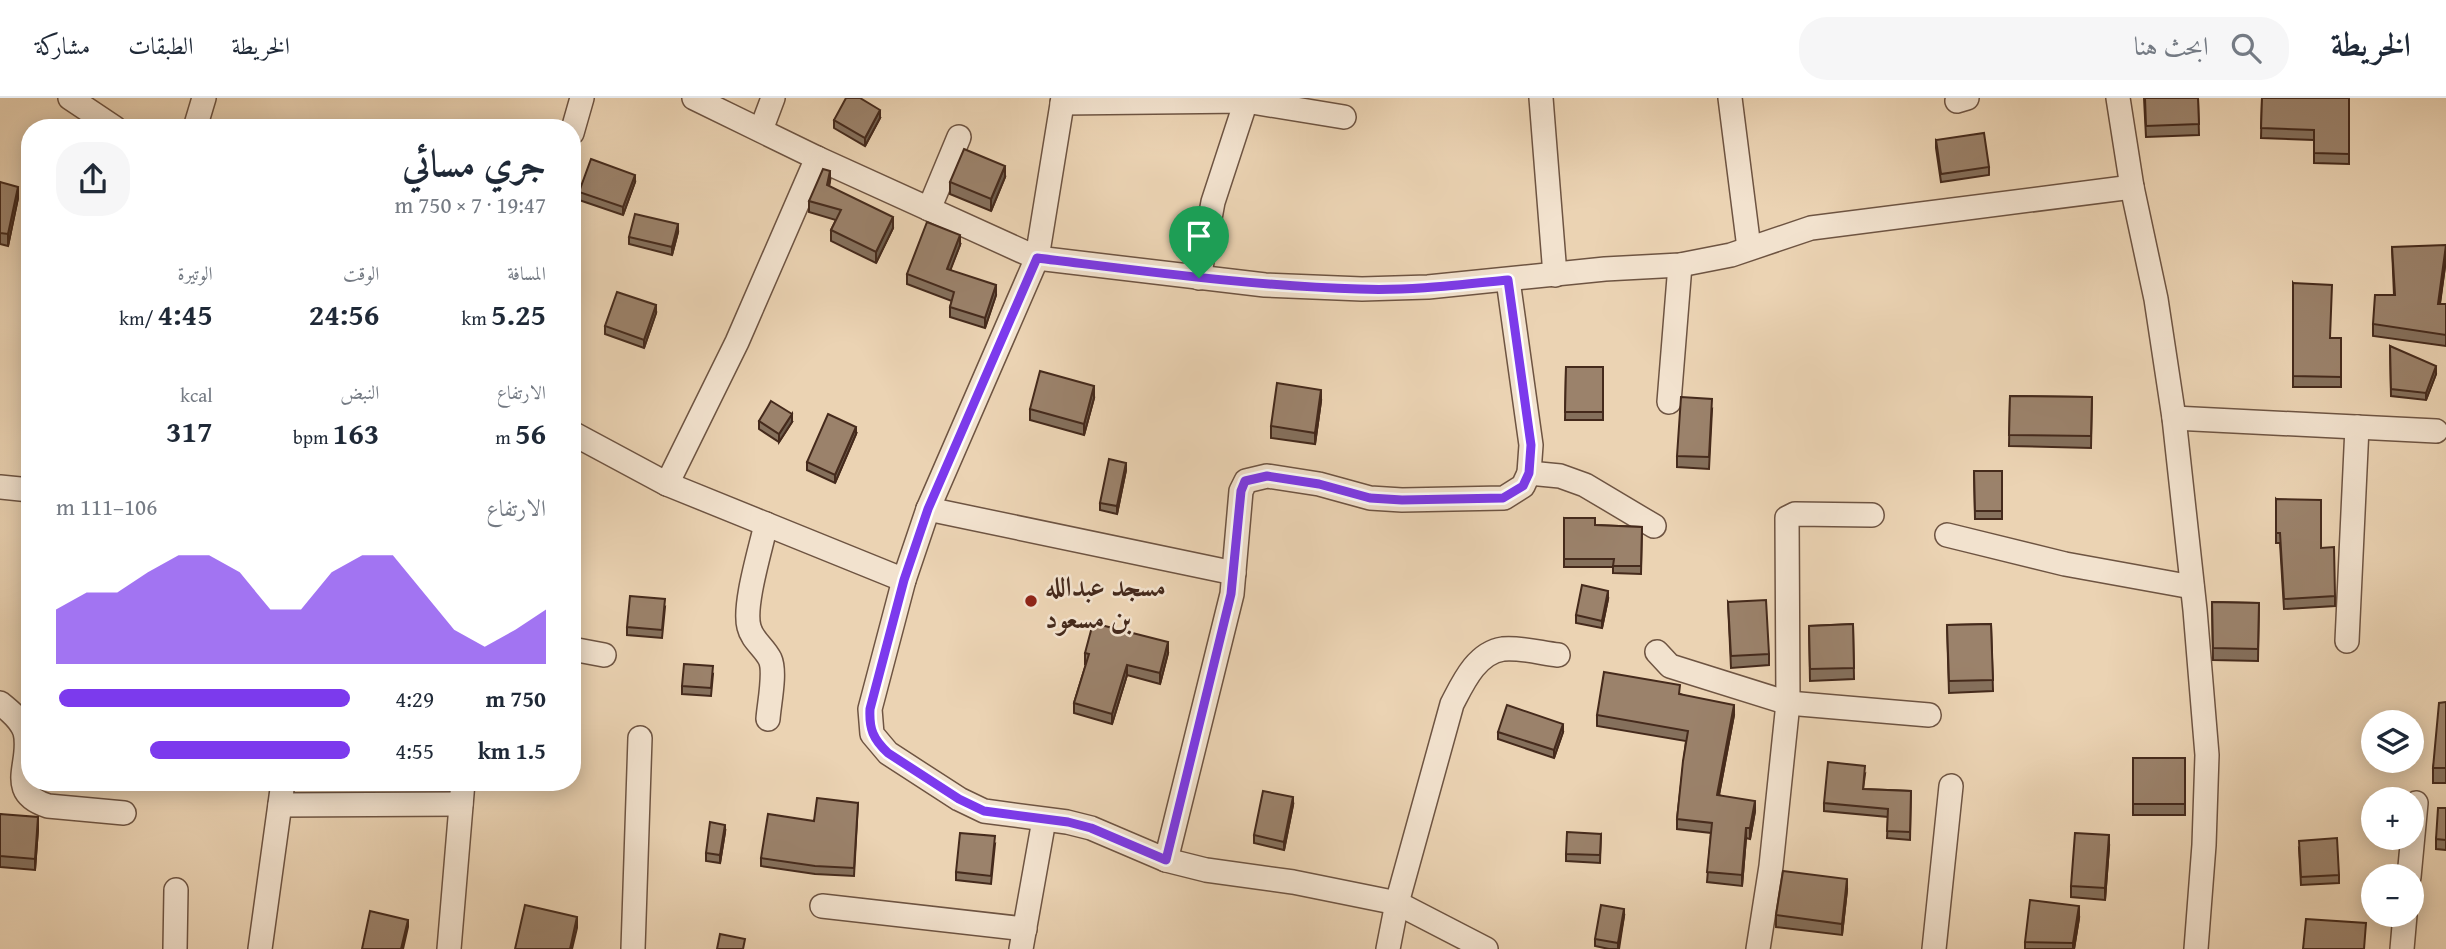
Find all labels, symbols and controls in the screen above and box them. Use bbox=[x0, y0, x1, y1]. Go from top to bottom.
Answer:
search box bbox=[1799, 17, 2289, 80]
text: الخريطة bbox=[2331, 20, 2411, 68]
text: ابحث هنا bbox=[2134, 26, 2209, 65]
text: مشاركة bbox=[35, 28, 90, 63]
text: الطبقات bbox=[128, 28, 194, 63]
text: الخريطة bbox=[232, 28, 290, 63]
icon: search bbox=[2227, 29, 2265, 67]
text: جري مسائي bbox=[402, 134, 546, 190]
button: share bbox=[56, 142, 130, 216]
text: 19:47 · 7 × 750 m bbox=[394, 188, 546, 221]
pin bbox=[1169, 206, 1229, 278]
icon: arrive bbox=[1180, 217, 1218, 255]
text: الوتيرة bbox=[178, 259, 213, 287]
text: الوقت bbox=[343, 259, 379, 287]
text: المسافة bbox=[507, 259, 546, 287]
text: 4:45 bbox=[158, 292, 213, 336]
text: 24:56 bbox=[309, 292, 379, 336]
text: 5.25 bbox=[491, 292, 546, 336]
text: /km bbox=[119, 304, 158, 332]
text: km bbox=[462, 304, 491, 332]
text: النبض bbox=[340, 378, 379, 406]
text: الارتفاع bbox=[497, 378, 546, 406]
text: kcal bbox=[180, 381, 213, 409]
text: 317 bbox=[166, 409, 213, 453]
text: 163 bbox=[333, 411, 379, 455]
text: 56 bbox=[515, 411, 546, 455]
text: bpm bbox=[293, 423, 333, 451]
text: m bbox=[495, 423, 515, 451]
text: 106–111 m bbox=[56, 490, 157, 523]
text: الارتفاع bbox=[486, 491, 546, 524]
place label: مسجد عبدالله بن مسعود bbox=[1045, 565, 1166, 638]
marker: مسجد عبدالله بن مسعود bbox=[1023, 593, 1039, 609]
text: 4:29 bbox=[395, 682, 434, 715]
text: 750 m bbox=[485, 682, 546, 715]
map controls bbox=[2361, 710, 2424, 927]
button: layers bbox=[2361, 710, 2424, 773]
text: 4:55 bbox=[395, 734, 434, 767]
text: 1.5 km bbox=[478, 734, 546, 767]
button: + bbox=[2361, 787, 2424, 850]
button: − bbox=[2361, 864, 2424, 927]

